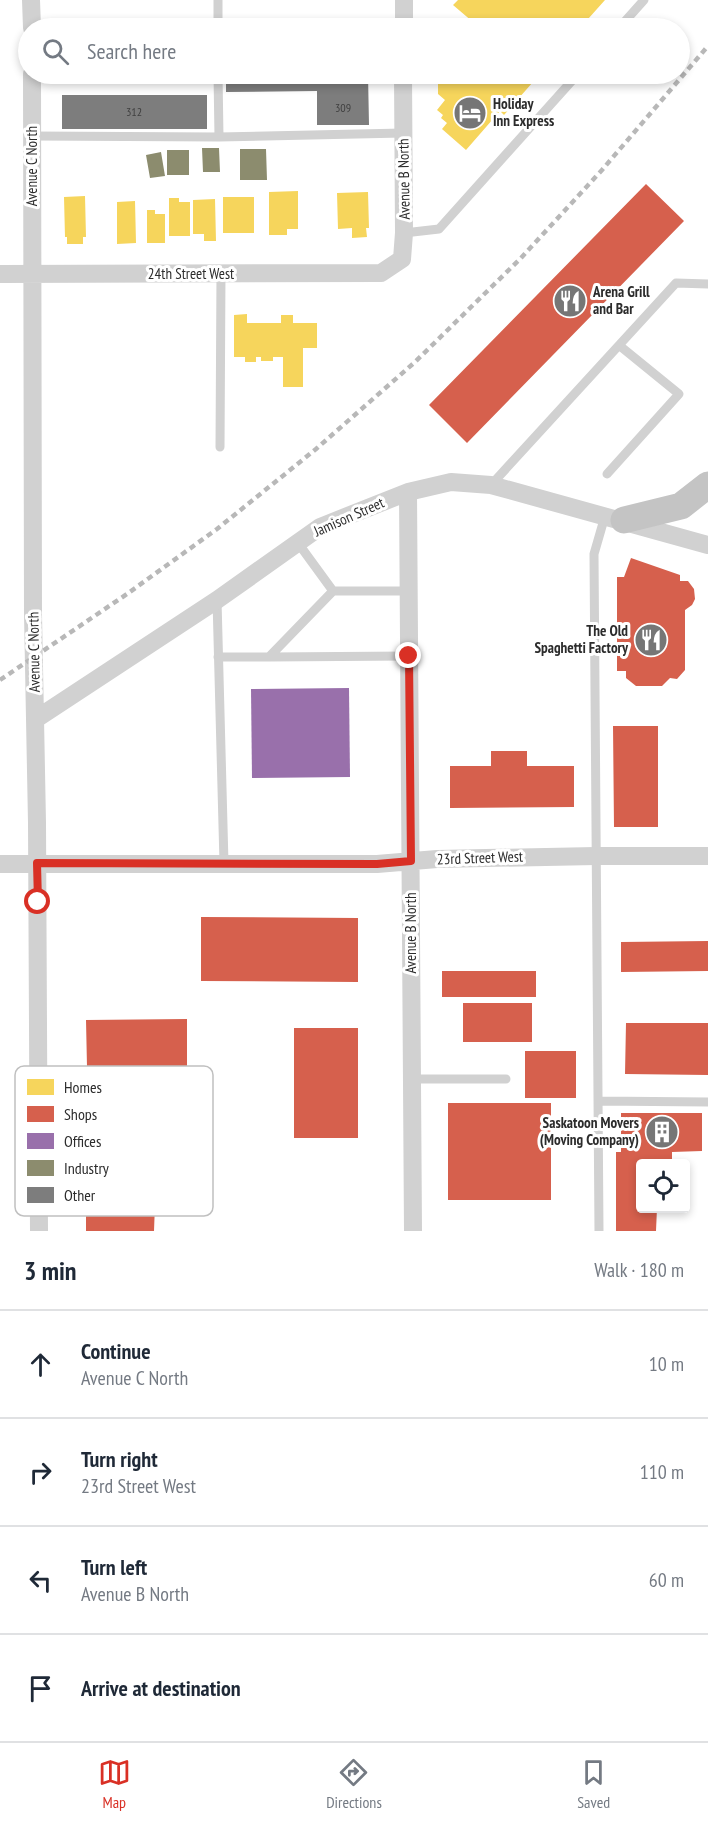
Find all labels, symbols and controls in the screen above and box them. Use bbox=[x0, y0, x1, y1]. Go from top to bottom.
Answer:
search box bbox=[18, 18, 690, 84]
icon: search bbox=[39, 35, 72, 68]
text: Search here bbox=[87, 37, 176, 65]
place label: Holiday Inn Express bbox=[493, 94, 554, 130]
hotel icon: Holiday Inn Express bbox=[452, 95, 488, 131]
house number: 309 bbox=[335, 100, 351, 115]
house number: 312 bbox=[126, 104, 142, 119]
street label: Avenue C North bbox=[22, 126, 41, 206]
street label: Avenue B North bbox=[393, 138, 414, 220]
street label: 24th Street West bbox=[148, 264, 234, 283]
place label: Arena Grill and Bar bbox=[592, 282, 650, 318]
restaurant icon: Arena Grill and Bar bbox=[552, 283, 588, 319]
street label: Jamison Street bbox=[310, 493, 387, 541]
street label: Avenue C North bbox=[23, 612, 44, 692]
place label: The Old Spaghetti Factory bbox=[534, 621, 629, 657]
restaurant icon: The Old Spaghetti Factory bbox=[633, 622, 669, 658]
route end bbox=[395, 642, 421, 668]
street label: 23rd Street West bbox=[437, 847, 523, 868]
route start bbox=[24, 888, 50, 914]
street label: Avenue B North bbox=[401, 892, 420, 974]
legend bbox=[15, 1066, 213, 1216]
text: Homes bbox=[64, 1077, 102, 1097]
text: Shops bbox=[64, 1104, 97, 1124]
place label: Saskatoon Movers (Moving Company) bbox=[540, 1113, 639, 1149]
building icon: Saskatoon Movers (Moving Company) bbox=[644, 1114, 680, 1150]
text: Offices bbox=[64, 1131, 101, 1151]
text: Industry bbox=[64, 1158, 109, 1178]
map controls bbox=[636, 1159, 690, 1213]
button: locate bbox=[636, 1159, 690, 1213]
text: Other bbox=[64, 1185, 96, 1205]
text: 3 min bbox=[24, 1254, 77, 1287]
text: Walk · 180 m bbox=[594, 1257, 684, 1283]
text: Continue bbox=[81, 1337, 151, 1365]
icon: ahead bbox=[24, 1348, 57, 1381]
text: 10 m bbox=[649, 1351, 684, 1377]
text: Avenue C North bbox=[81, 1365, 188, 1391]
text: Turn right bbox=[81, 1445, 158, 1473]
icon: right bbox=[24, 1456, 57, 1489]
text: 110 m bbox=[640, 1459, 684, 1485]
text: 23rd Street West bbox=[81, 1473, 196, 1499]
text: Turn left bbox=[81, 1553, 147, 1581]
icon: left bbox=[24, 1564, 57, 1597]
text: 60 m bbox=[649, 1567, 684, 1593]
text: Avenue B North bbox=[81, 1581, 189, 1607]
icon: arrive bbox=[24, 1672, 57, 1705]
text: Arrive at destination bbox=[81, 1674, 241, 1702]
tab: Map bbox=[98, 1756, 131, 1812]
tab: Directions bbox=[326, 1756, 382, 1812]
tab: Saved bbox=[577, 1756, 610, 1812]

